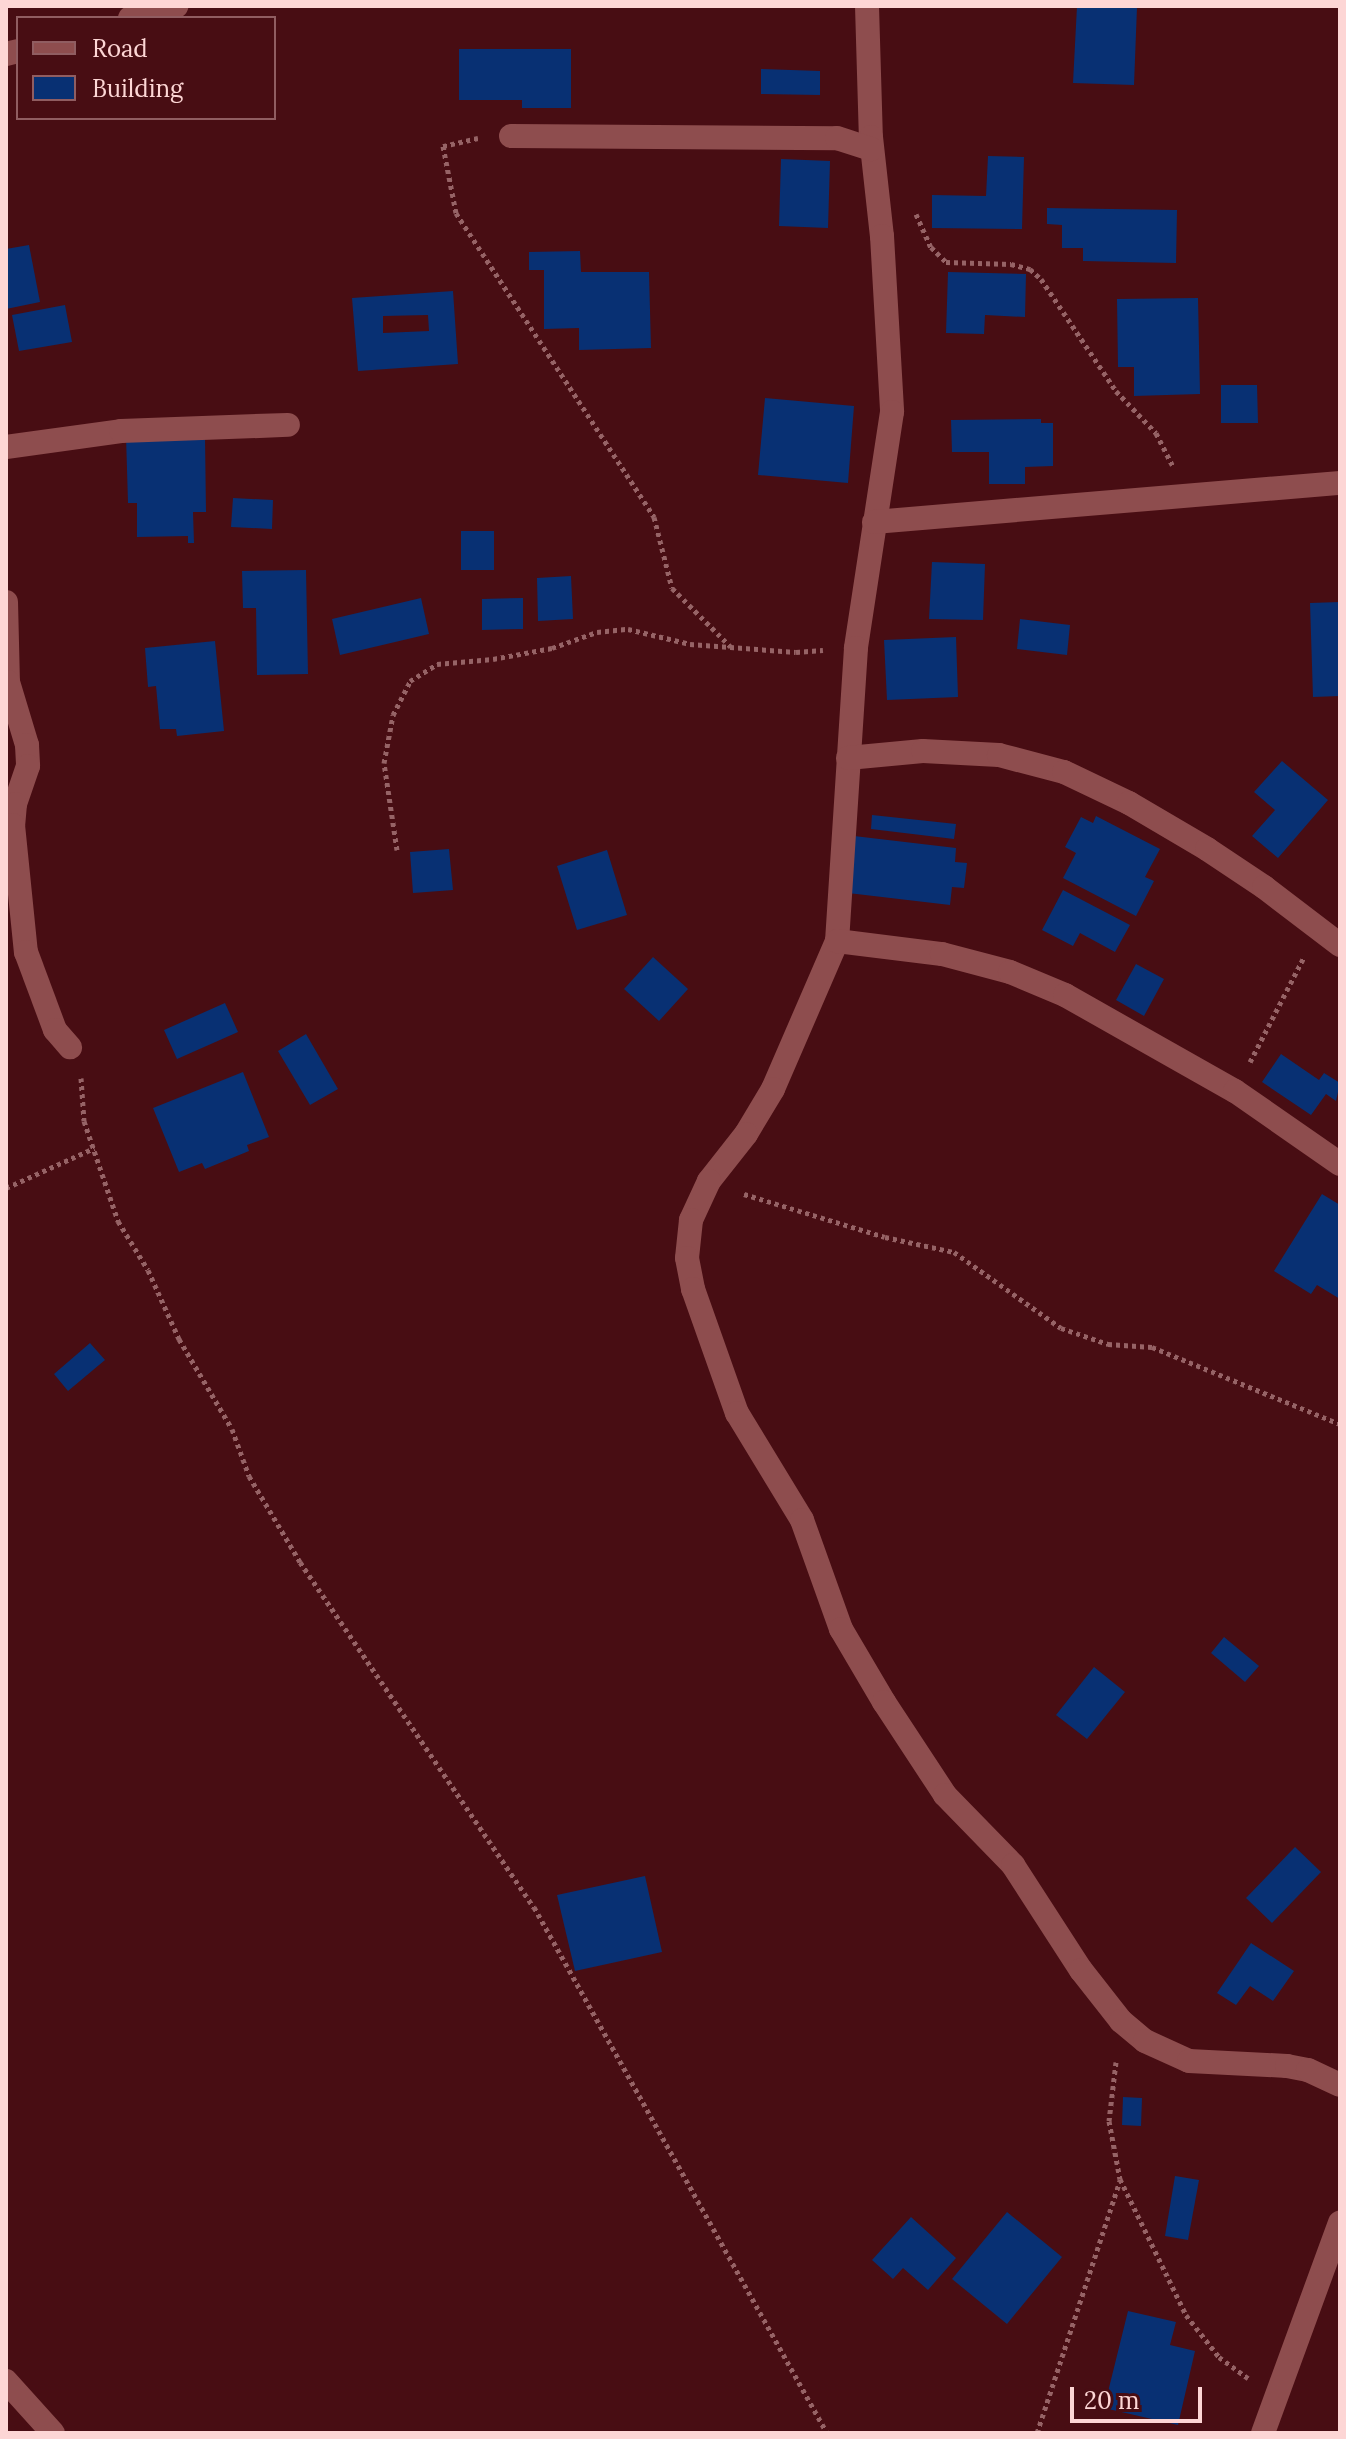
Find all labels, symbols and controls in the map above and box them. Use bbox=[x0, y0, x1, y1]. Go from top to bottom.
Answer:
legend bbox=[16, 16, 276, 120]
text: Road bbox=[92, 33, 148, 64]
text: Building bbox=[92, 73, 183, 104]
scale bar bbox=[1074, 2371, 1206, 2421]
text: 20 m bbox=[1084, 2385, 1140, 2416]

